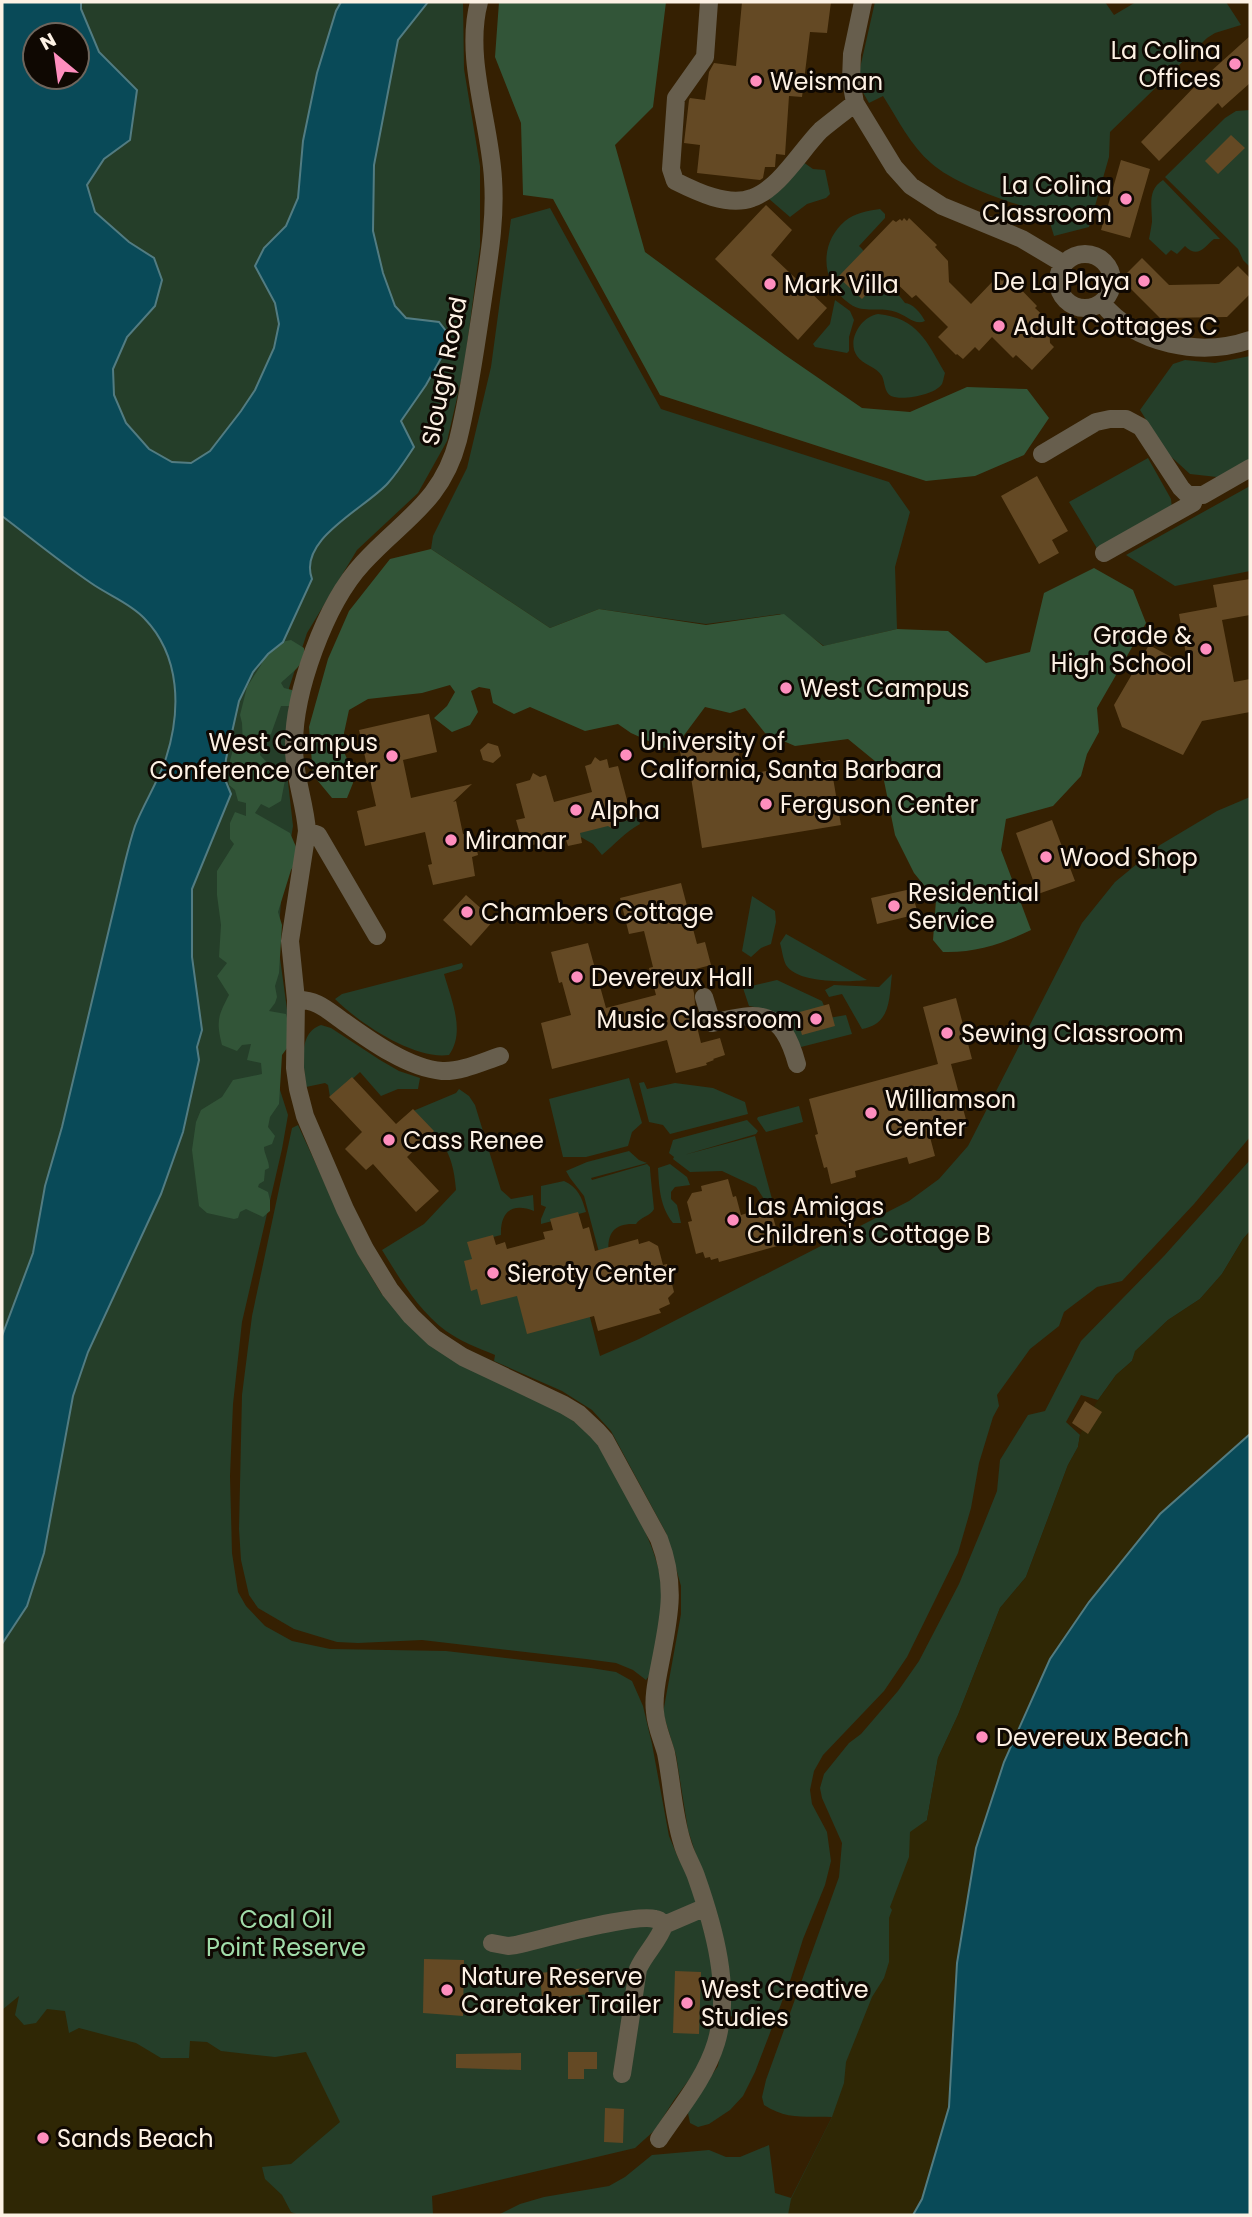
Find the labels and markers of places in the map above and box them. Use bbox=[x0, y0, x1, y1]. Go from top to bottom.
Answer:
place label: La Colina Offices bbox=[1111, 34, 1221, 95]
marker: La Colina Offices bbox=[1227, 56, 1243, 72]
place label: Weisman bbox=[770, 65, 883, 98]
marker: Weisman bbox=[748, 73, 764, 89]
place label: La Colina Classroom bbox=[982, 169, 1112, 230]
marker: La Colina Classroom bbox=[1118, 191, 1134, 207]
place label: De La Playa bbox=[993, 265, 1130, 298]
place label: Mark Villa bbox=[784, 268, 899, 301]
marker: De La Playa bbox=[1136, 273, 1152, 289]
marker: Mark Villa bbox=[762, 276, 778, 292]
place label: Adult Cottages C bbox=[1013, 310, 1218, 343]
marker: Adult Cottages C bbox=[991, 318, 1007, 334]
place label: Grade & High School bbox=[1051, 619, 1192, 680]
marker: Grade & High School bbox=[1198, 641, 1214, 657]
place label: West Campus bbox=[800, 672, 970, 705]
marker: West Campus bbox=[778, 680, 794, 696]
place label: University of California, Santa Barbara bbox=[640, 725, 942, 786]
place label: West Campus Conference Center bbox=[150, 726, 378, 787]
marker: University of California, Santa Barbara bbox=[618, 747, 634, 763]
marker: West Campus Conference Center bbox=[384, 748, 400, 764]
place label: Ferguson Center bbox=[780, 788, 979, 821]
place label: Alpha bbox=[590, 794, 660, 827]
marker: Ferguson Center bbox=[758, 796, 774, 812]
marker: Alpha bbox=[568, 802, 584, 818]
place label: Miramar bbox=[465, 824, 567, 857]
marker: Miramar bbox=[443, 832, 459, 848]
place label: Wood Shop bbox=[1060, 841, 1198, 874]
marker: Wood Shop bbox=[1038, 849, 1054, 865]
place label: Residential Service bbox=[908, 876, 1039, 937]
place label: Chambers Cottage bbox=[481, 896, 714, 929]
marker: Residential Service bbox=[886, 898, 902, 914]
marker: Chambers Cottage bbox=[459, 904, 475, 920]
place label: Devereux Hall bbox=[591, 961, 753, 994]
marker: Devereux Hall bbox=[569, 969, 585, 985]
place label: Music Classroom bbox=[596, 1003, 802, 1036]
marker: Music Classroom bbox=[808, 1011, 824, 1027]
place label: Sewing Classroom bbox=[961, 1017, 1184, 1050]
marker: Sewing Classroom bbox=[939, 1025, 955, 1041]
place label: Williamson Center bbox=[885, 1083, 1016, 1144]
marker: Williamson Center bbox=[863, 1105, 879, 1121]
place label: Cass Renee bbox=[403, 1124, 544, 1157]
marker: Cass Renee bbox=[381, 1132, 397, 1148]
place label: Las Amigas Children's Cottage B bbox=[747, 1190, 991, 1251]
marker: Las Amigas Children's Cottage B bbox=[725, 1212, 741, 1228]
place label: Sieroty Center bbox=[507, 1257, 676, 1290]
marker: Sieroty Center bbox=[485, 1265, 501, 1281]
place label: Devereux Beach bbox=[996, 1721, 1189, 1754]
marker: Devereux Beach bbox=[974, 1729, 990, 1745]
place label: Nature Reserve Caretaker Trailer bbox=[461, 1960, 661, 2021]
place label: West Creative Studies bbox=[701, 1973, 869, 2034]
marker: Nature Reserve Caretaker Trailer bbox=[439, 1982, 455, 1998]
marker: West Creative Studies bbox=[679, 1995, 695, 2011]
place label: Sands Beach bbox=[57, 2122, 214, 2155]
marker: Sands Beach bbox=[35, 2130, 51, 2146]

